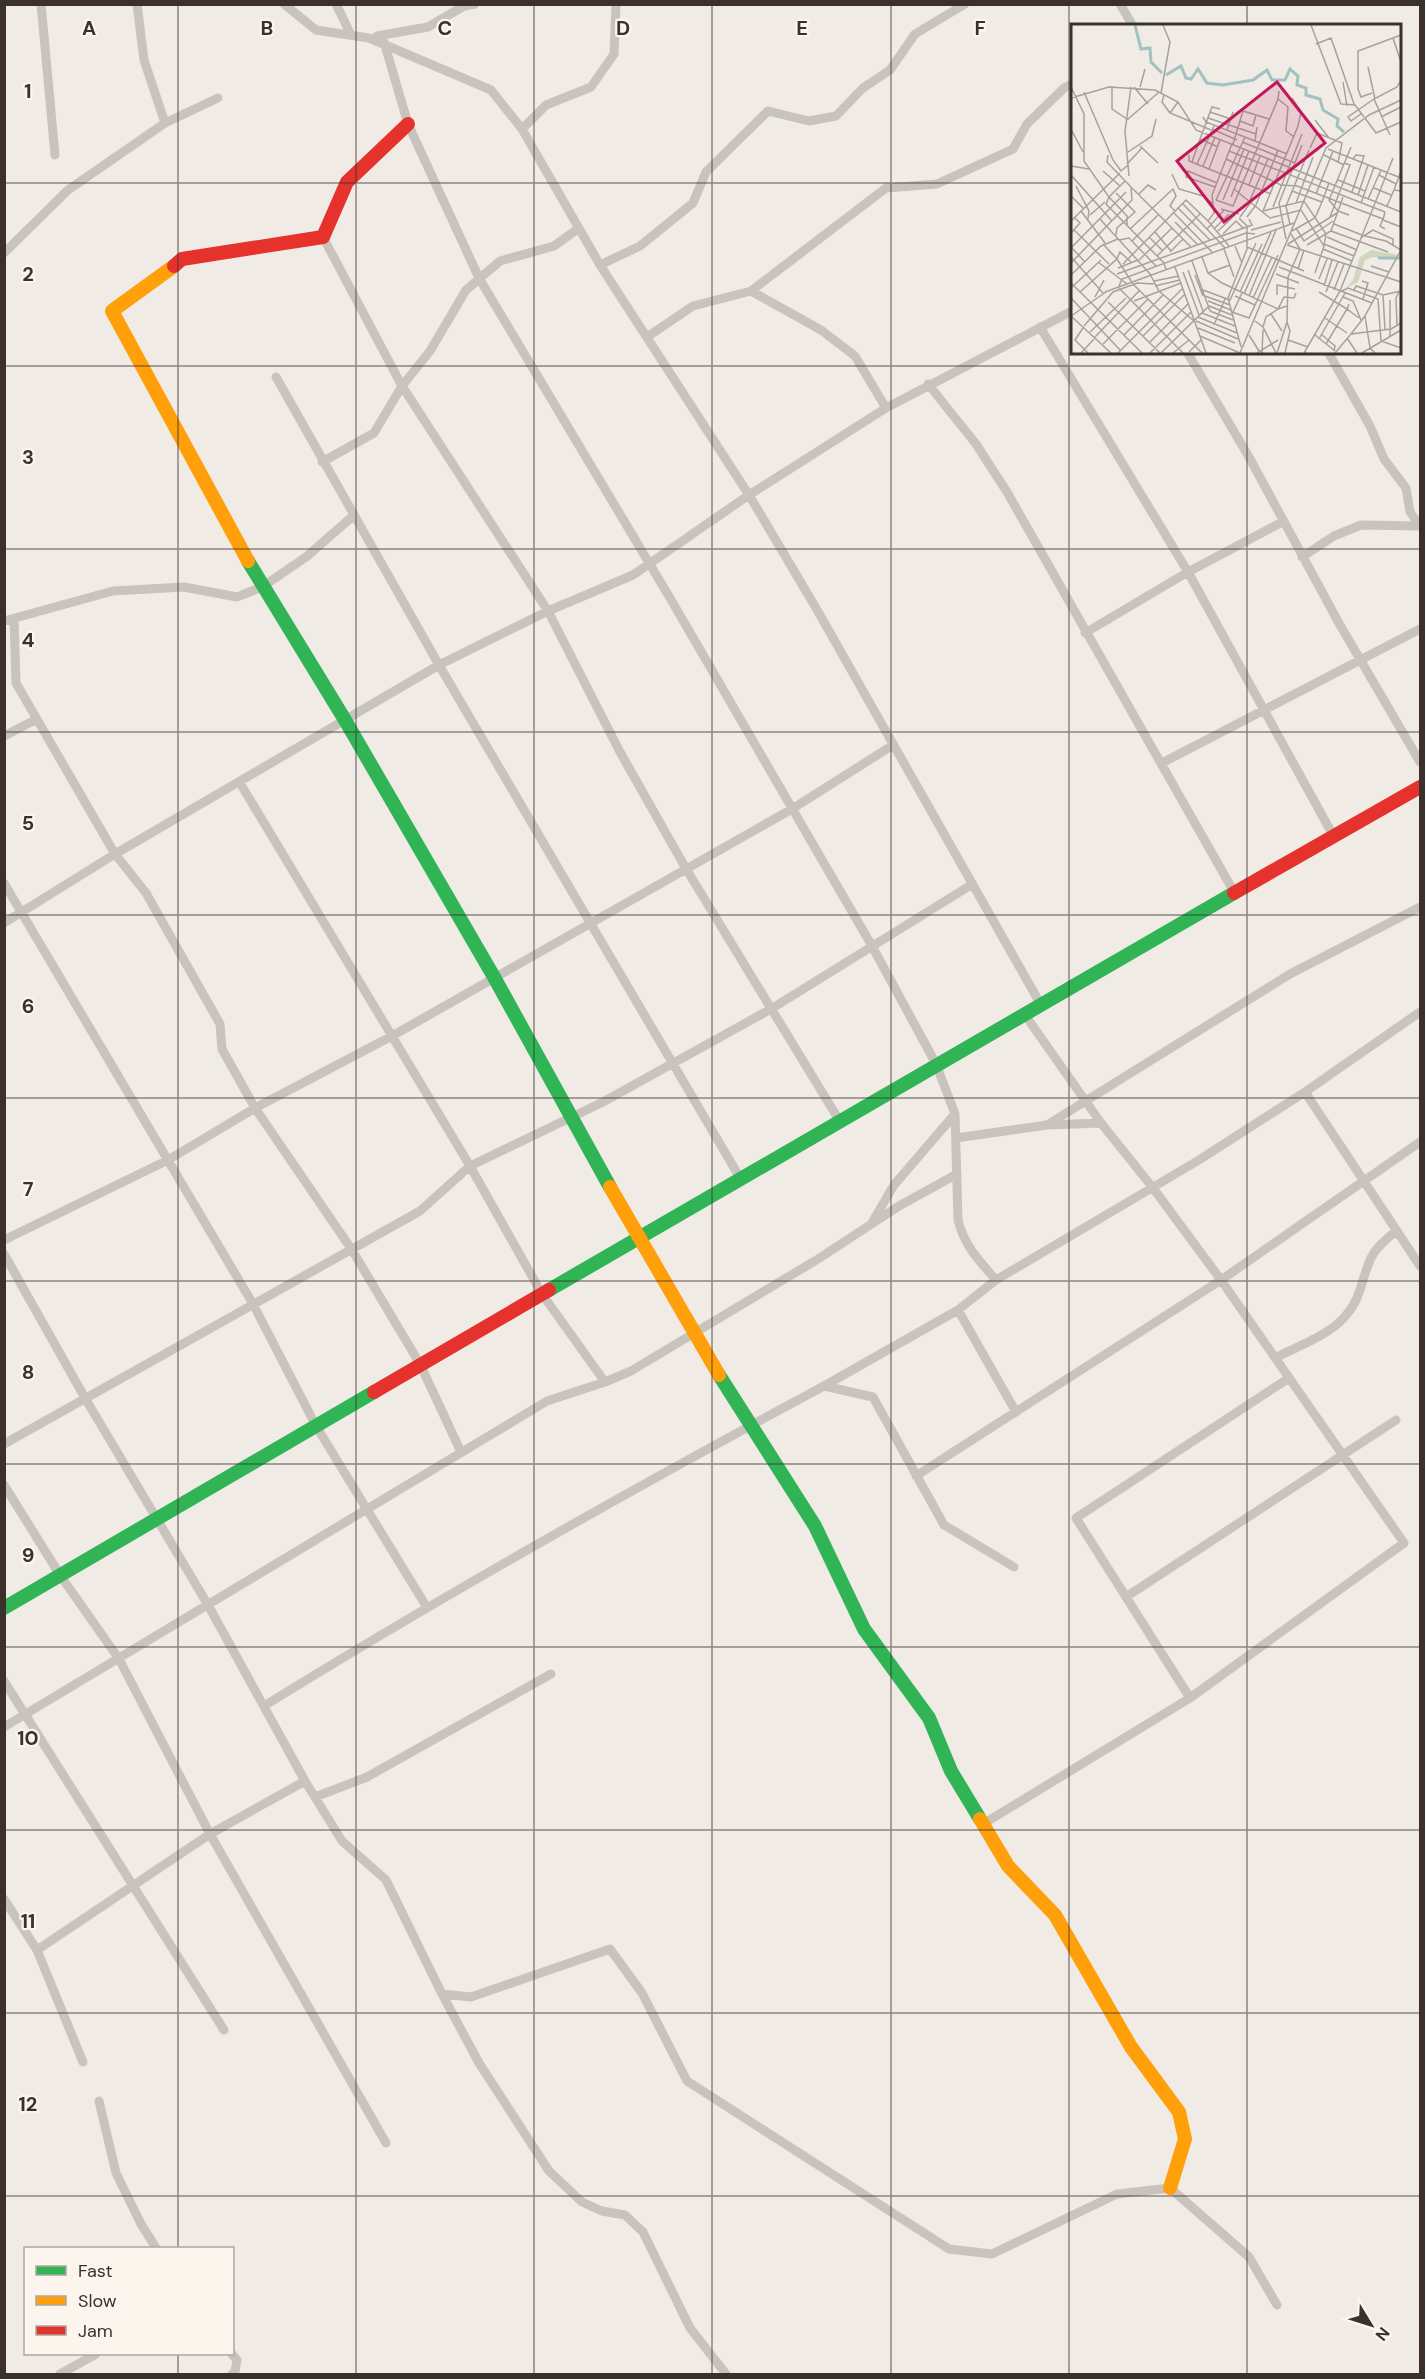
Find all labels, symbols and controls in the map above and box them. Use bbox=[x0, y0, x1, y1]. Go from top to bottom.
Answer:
text: A bbox=[82, 15, 96, 41]
text: B bbox=[261, 15, 273, 41]
text: C bbox=[438, 15, 452, 41]
text: D bbox=[616, 15, 630, 41]
text: E bbox=[796, 15, 808, 41]
text: F bbox=[974, 15, 986, 41]
inset map bbox=[1071, 24, 1401, 354]
text: 1 bbox=[24, 78, 32, 104]
text: 2 bbox=[22, 261, 34, 287]
text: 3 bbox=[22, 444, 34, 470]
text: 4 bbox=[22, 627, 35, 653]
text: 5 bbox=[22, 810, 34, 836]
text: 6 bbox=[22, 993, 34, 1019]
text: 7 bbox=[23, 1176, 34, 1202]
text: 8 bbox=[22, 1359, 34, 1385]
text: 9 bbox=[22, 1542, 34, 1568]
text: 10 bbox=[17, 1725, 39, 1751]
text: 11 bbox=[21, 1908, 35, 1934]
text: 12 bbox=[19, 2091, 37, 2117]
legend bbox=[24, 2247, 234, 2355]
text: Fast bbox=[78, 2259, 113, 2283]
text: Slow bbox=[78, 2289, 117, 2313]
north arrow bbox=[1341, 2295, 1401, 2355]
text: Jam bbox=[78, 2319, 113, 2343]
text: N bbox=[1371, 2323, 1394, 2345]

